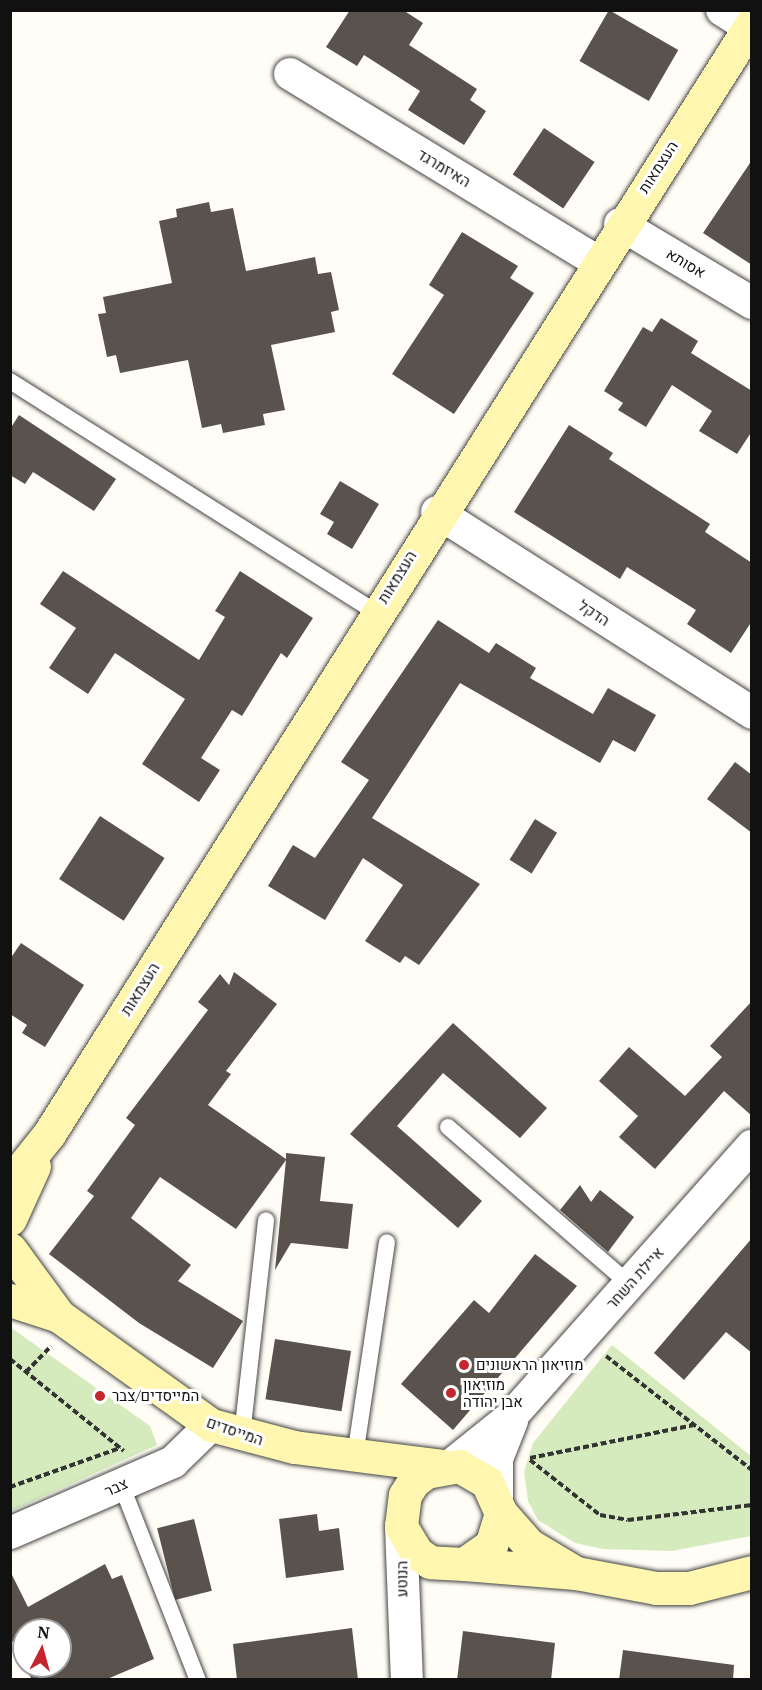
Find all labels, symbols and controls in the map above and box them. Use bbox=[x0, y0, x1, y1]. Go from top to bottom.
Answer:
street label: העצמאות bbox=[634, 138, 682, 196]
street label: האיזמרגד bbox=[414, 145, 474, 191]
street label: אסותא bbox=[663, 244, 709, 282]
street label: העצמאות bbox=[374, 547, 420, 607]
street label: הדקל bbox=[575, 596, 613, 630]
street label: העצמאות bbox=[117, 959, 163, 1019]
street label: איילת השחר bbox=[603, 1244, 667, 1312]
place label: מוזיאון הראשונים bbox=[476, 1356, 583, 1374]
marker: מוזיאון הראשונים bbox=[457, 1358, 471, 1372]
place label: מוזיאון אבן יהודה bbox=[463, 1375, 523, 1410]
marker: מוזיאון אבן יהודה bbox=[444, 1386, 458, 1400]
place label: המייסדים/צבר bbox=[112, 1387, 199, 1405]
marker: המייסדים/צבר bbox=[93, 1389, 107, 1403]
street label: המייסדים bbox=[204, 1413, 266, 1449]
street label: צבר bbox=[102, 1474, 130, 1500]
street label: הנוטע bbox=[393, 1561, 411, 1597]
north arrow bbox=[12, 1618, 72, 1678]
text: N bbox=[36, 1621, 51, 1644]

